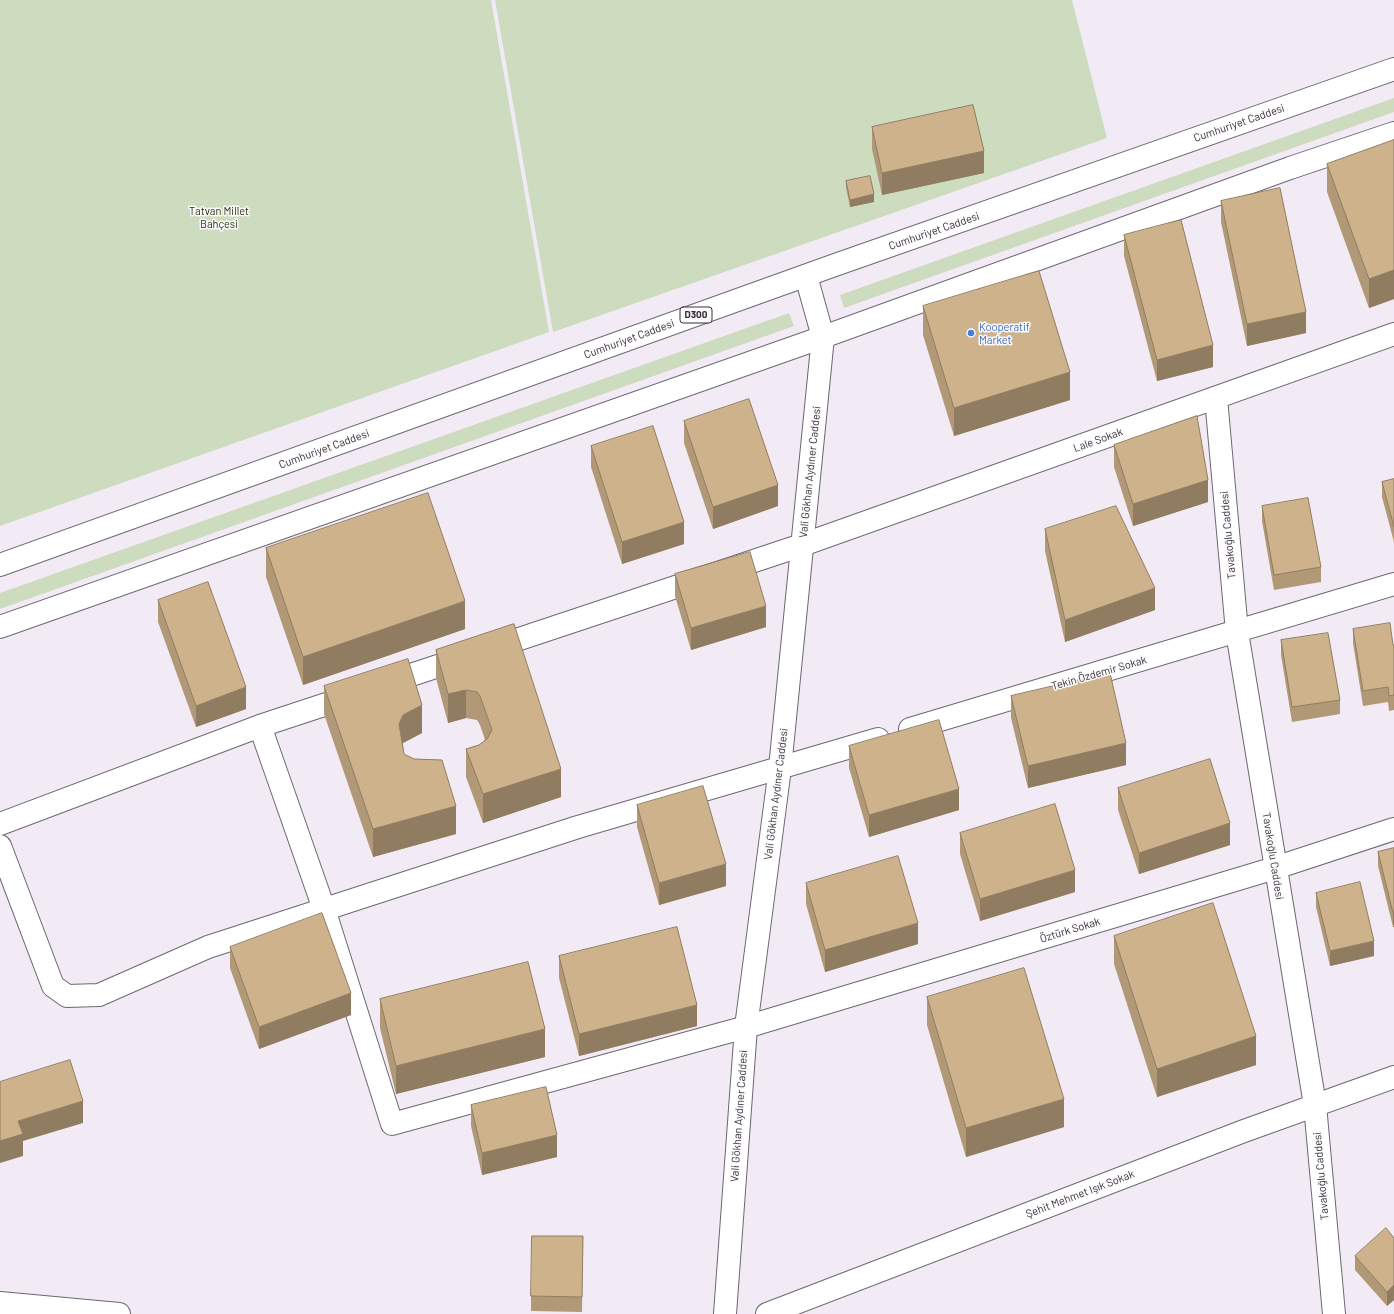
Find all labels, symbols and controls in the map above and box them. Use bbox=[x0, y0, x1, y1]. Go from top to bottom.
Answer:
street label: Cumhuriyet Caddesi bbox=[1192, 101, 1286, 145]
park label: Tatvan Millet Bahçesi bbox=[189, 204, 249, 230]
street label: Cumhuriyet Caddesi bbox=[887, 209, 981, 253]
road number: D300 bbox=[680, 307, 712, 323]
street label: Cumhuriyet Caddesi bbox=[582, 317, 676, 361]
place label: Kooperatif Market bbox=[979, 320, 1030, 346]
marker: Kooperatif Market bbox=[966, 328, 976, 338]
street label: Vali Gökhan Aydıner Caddesi bbox=[797, 405, 823, 539]
street label: Lale Sokak bbox=[1072, 425, 1124, 455]
street label: Cumhuriyet Caddesi bbox=[277, 427, 371, 471]
street label: Tavakoğlu Caddesi bbox=[1218, 490, 1238, 580]
street label: Tekin Özdemir Sokak bbox=[1050, 653, 1148, 693]
street label: Vali Gökhan Aydıner Caddesi bbox=[761, 727, 791, 861]
street label: Tavakoğlu Caddesi bbox=[1260, 811, 1286, 901]
street label: Öztürk Sokak bbox=[1038, 915, 1102, 945]
street label: Vali Gökhan Aydıner Caddesi bbox=[728, 1049, 750, 1183]
street label: Tavakoğlu Caddesi bbox=[1311, 1131, 1331, 1221]
street label: Şehit Mehmet Işık Sokak bbox=[1024, 1167, 1136, 1221]

